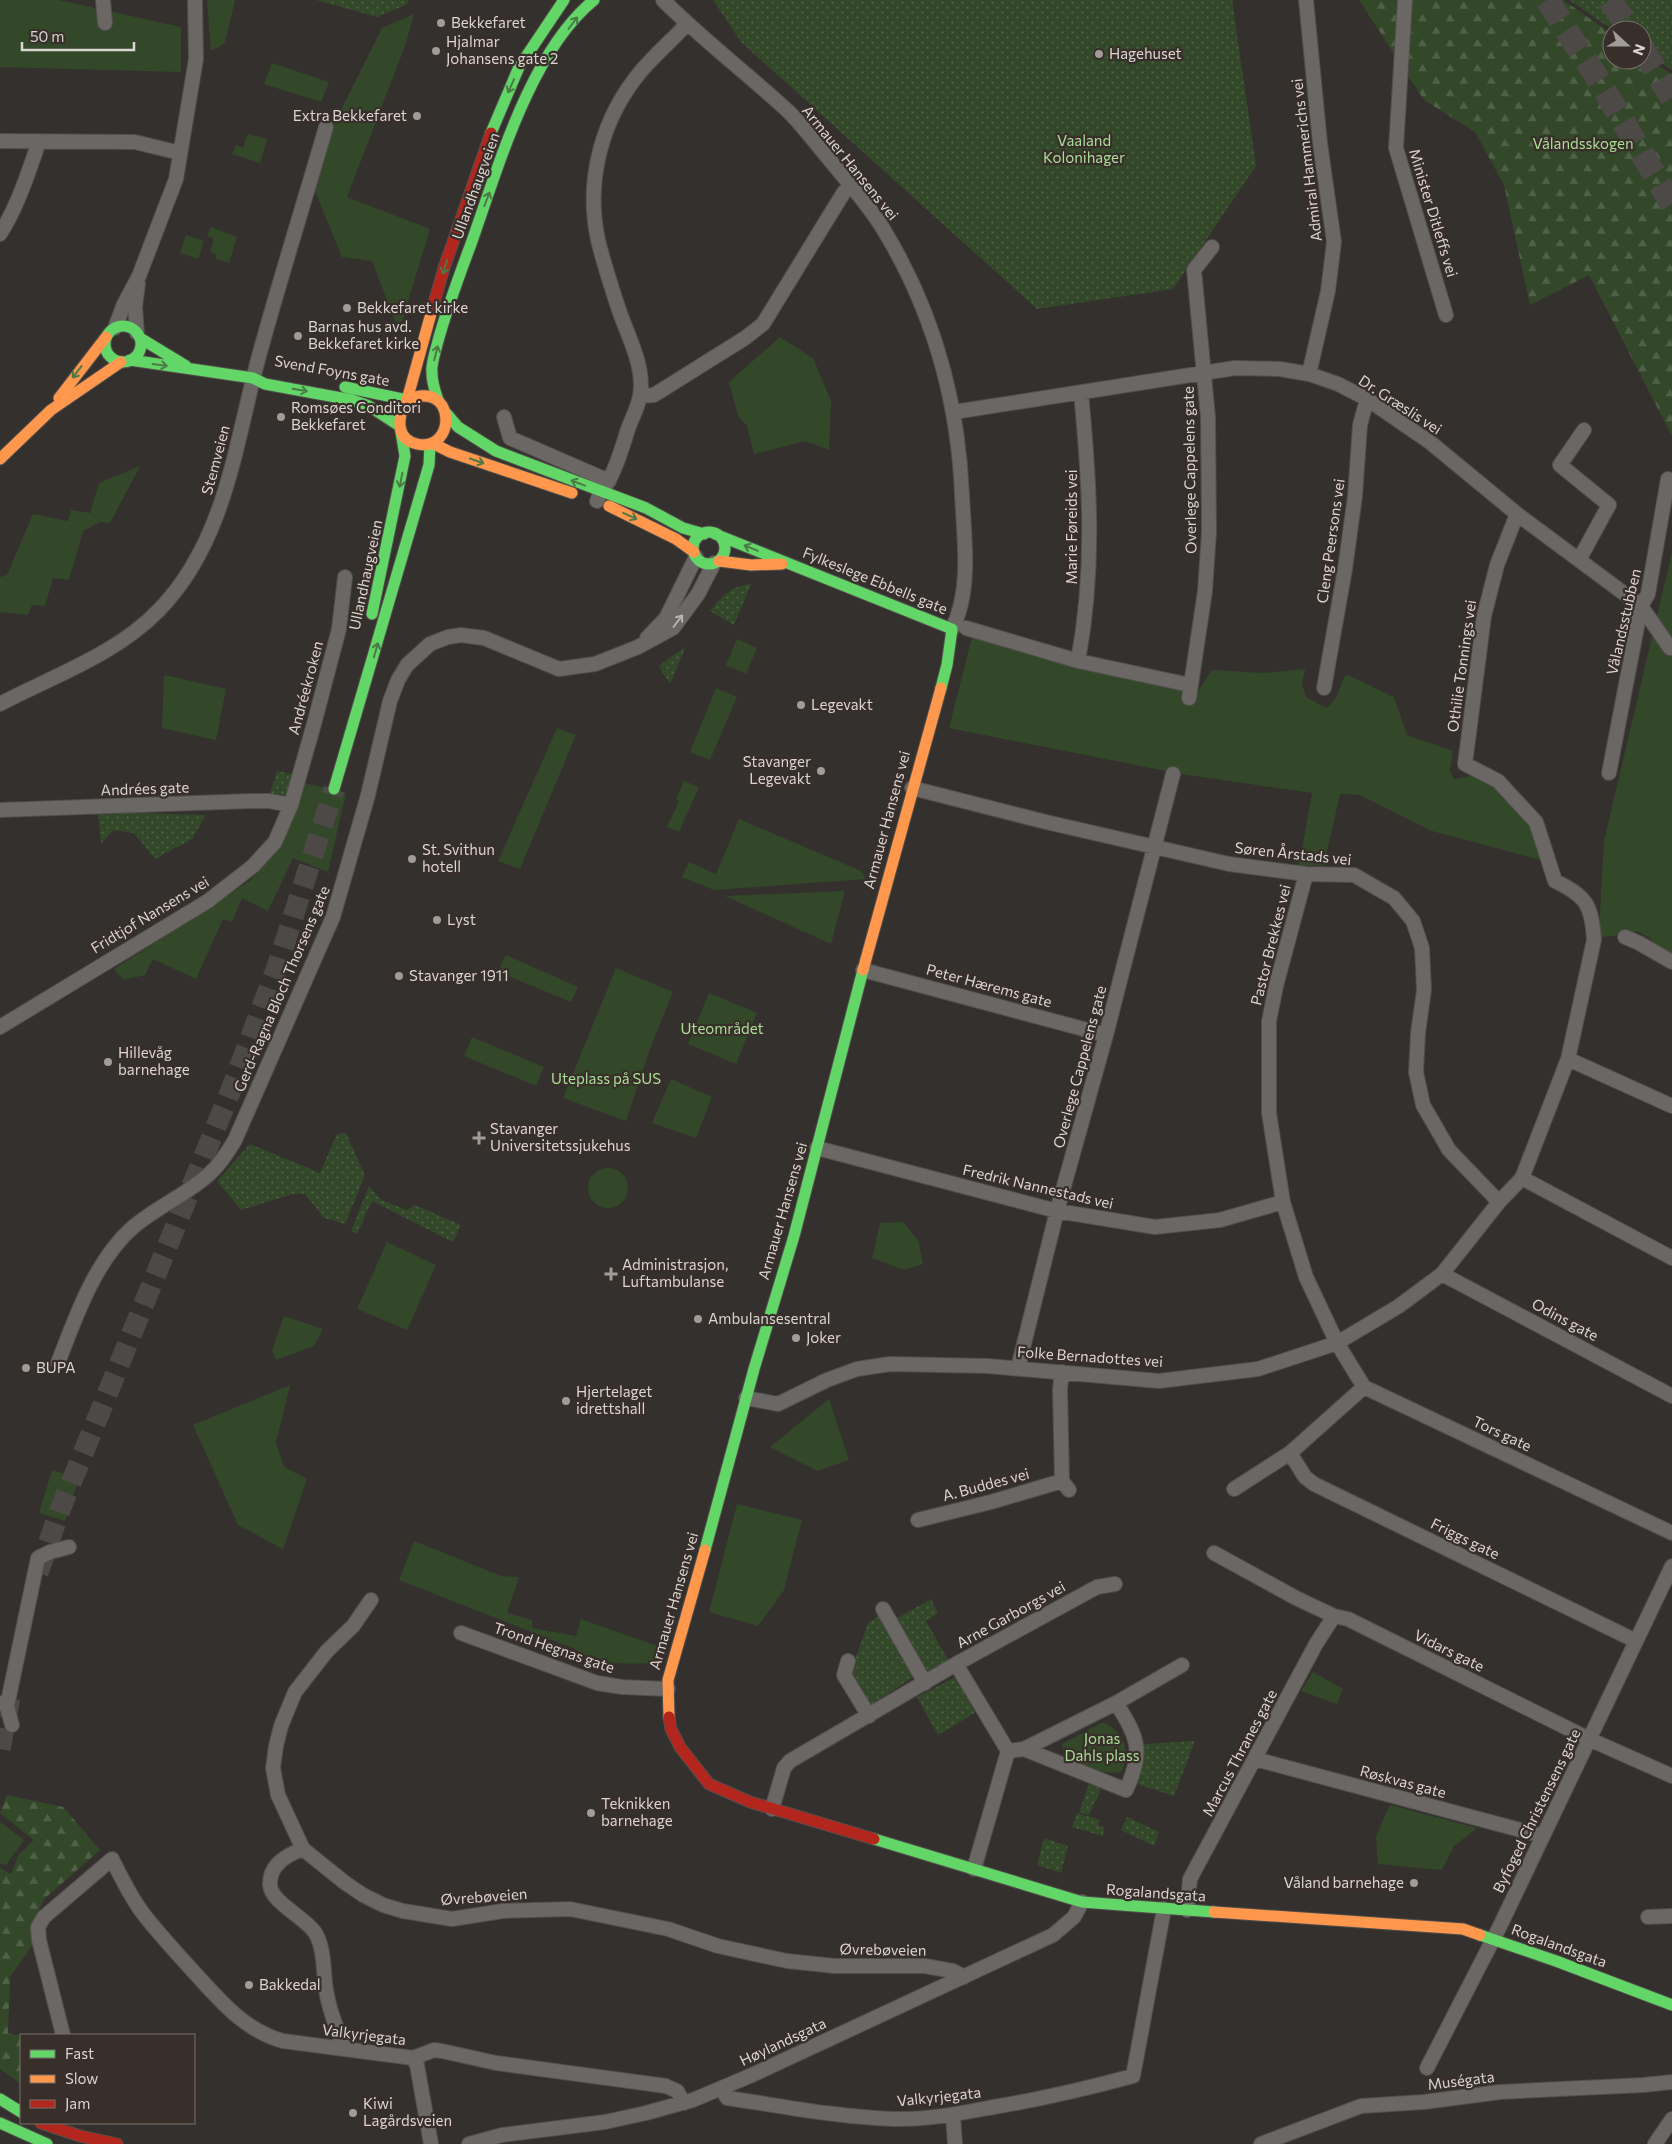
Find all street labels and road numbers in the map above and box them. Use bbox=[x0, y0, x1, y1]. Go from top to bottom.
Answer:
street label: Admiral Hammerichs vei bbox=[1287, 78, 1325, 243]
street label: Armauer Hansens vei bbox=[799, 101, 903, 223]
street label: Ullandhaugveien bbox=[447, 130, 503, 242]
street label: Minister Ditleffs vei bbox=[1406, 146, 1462, 279]
street label: Svend Foyns gate bbox=[273, 351, 391, 389]
street label: Dr. Græslis vei bbox=[1356, 371, 1445, 438]
street label: Overlege Cappelens gate bbox=[1179, 386, 1199, 554]
street label: Stemveien bbox=[197, 423, 233, 496]
street label: Marie Føreids vei bbox=[1062, 470, 1080, 584]
street label: Cleng Peersons vei bbox=[1312, 477, 1348, 604]
street label: Ullandhaugveien bbox=[345, 518, 386, 632]
street label: Fylkeslege Ebbells gate bbox=[800, 543, 951, 617]
street label: Vålandsstubben bbox=[1602, 567, 1644, 677]
street label: Othilie Tonnings vei bbox=[1443, 599, 1479, 733]
street label: Andréekroken bbox=[284, 639, 326, 737]
street label: Armauer Hansens vei bbox=[859, 749, 913, 891]
street label: Andrées gate bbox=[100, 777, 190, 799]
street label: Søren Årstads vei bbox=[1234, 837, 1352, 868]
street label: Fridtjof Nansens vei bbox=[87, 872, 212, 956]
street label: Pastor Brekkes vei bbox=[1246, 882, 1294, 1007]
street label: Gerd-Ragna Bloch Thorsens gate bbox=[229, 883, 333, 1094]
street label: Peter Hærems gate bbox=[924, 960, 1054, 1011]
street label: Overlege Cappelens gate bbox=[1049, 983, 1109, 1150]
street label: Armauer Hansens vei bbox=[754, 1140, 810, 1282]
street label: Fredrik Nannestads vei bbox=[961, 1160, 1115, 1212]
street label: Odins gate bbox=[1529, 1294, 1602, 1344]
street label: Folke Bernadottes vei bbox=[1017, 1342, 1164, 1370]
street label: Tors gate bbox=[1470, 1412, 1535, 1455]
street label: A. Buddes vei bbox=[940, 1464, 1031, 1504]
street label: Friggs gate bbox=[1428, 1514, 1503, 1562]
street label: Armauer Hansens vei bbox=[645, 1530, 701, 1672]
street label: Arne Garborgs vei bbox=[953, 1577, 1068, 1651]
street label: Trond Hegnas gate bbox=[492, 1618, 617, 1676]
street label: Vidars gate bbox=[1411, 1625, 1488, 1675]
street label: Marcus Thranes gate bbox=[1198, 1686, 1280, 1819]
street label: Byfoged Christensens gate bbox=[1489, 1726, 1584, 1895]
street label: Røskvas gate bbox=[1358, 1761, 1448, 1801]
street label: Rogalandsgata bbox=[1106, 1880, 1207, 1904]
street label: Øvrebøveien bbox=[440, 1884, 528, 1908]
street label: Rogalandsgata bbox=[1509, 1920, 1609, 1971]
street label: Øvrebøveien bbox=[839, 1939, 927, 1959]
street label: Høylandsgata bbox=[736, 2013, 829, 2069]
street label: Valkyrjegata bbox=[321, 2020, 407, 2048]
street label: Muségata bbox=[1426, 2067, 1495, 2093]
street label: Valkyrjegata bbox=[896, 2083, 982, 2109]

